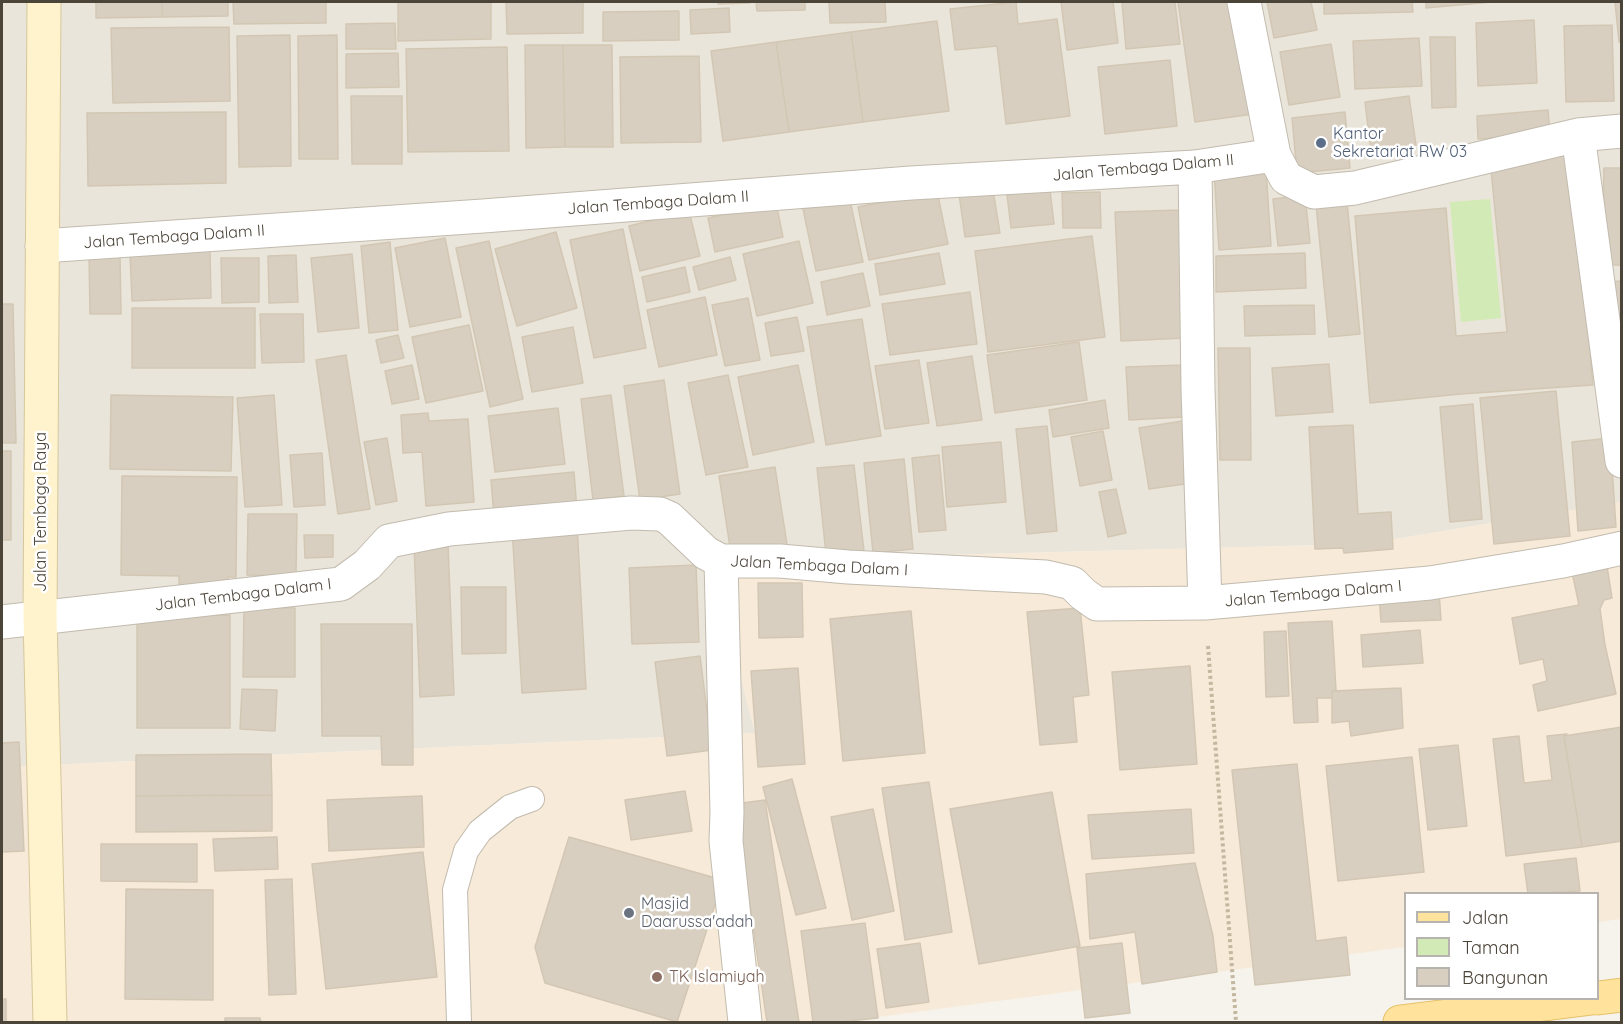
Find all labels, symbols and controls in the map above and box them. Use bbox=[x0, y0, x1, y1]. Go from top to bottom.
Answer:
place label: Kantor Sekretariat RW 03 bbox=[1333, 124, 1467, 162]
marker: Kantor Sekretariat RW 03 bbox=[1314, 136, 1328, 150]
street label: Jalan Tembaga Dalam II bbox=[1051, 151, 1235, 185]
street label: Jalan Tembaga Dalam II bbox=[566, 187, 750, 219]
street label: Jalan Tembaga Dalam II bbox=[82, 221, 266, 253]
street label: Jalan Tembaga Raya bbox=[31, 432, 51, 592]
street label: Jalan Tembaga Dalam I bbox=[730, 552, 908, 580]
street label: Jalan Tembaga Dalam I bbox=[153, 575, 333, 615]
street label: Jalan Tembaga Dalam I bbox=[1223, 577, 1403, 611]
legend bbox=[1404, 892, 1599, 1000]
place label: Masjid Daarussa'adah bbox=[641, 894, 753, 932]
marker: Masjid Daarussa'adah bbox=[622, 906, 636, 920]
text: Jalan bbox=[1462, 906, 1509, 929]
text: Taman bbox=[1462, 936, 1520, 959]
text: Bangunan bbox=[1462, 966, 1548, 989]
place label: TK Islamiyah bbox=[669, 967, 765, 987]
marker: TK Islamiyah bbox=[650, 970, 664, 984]

